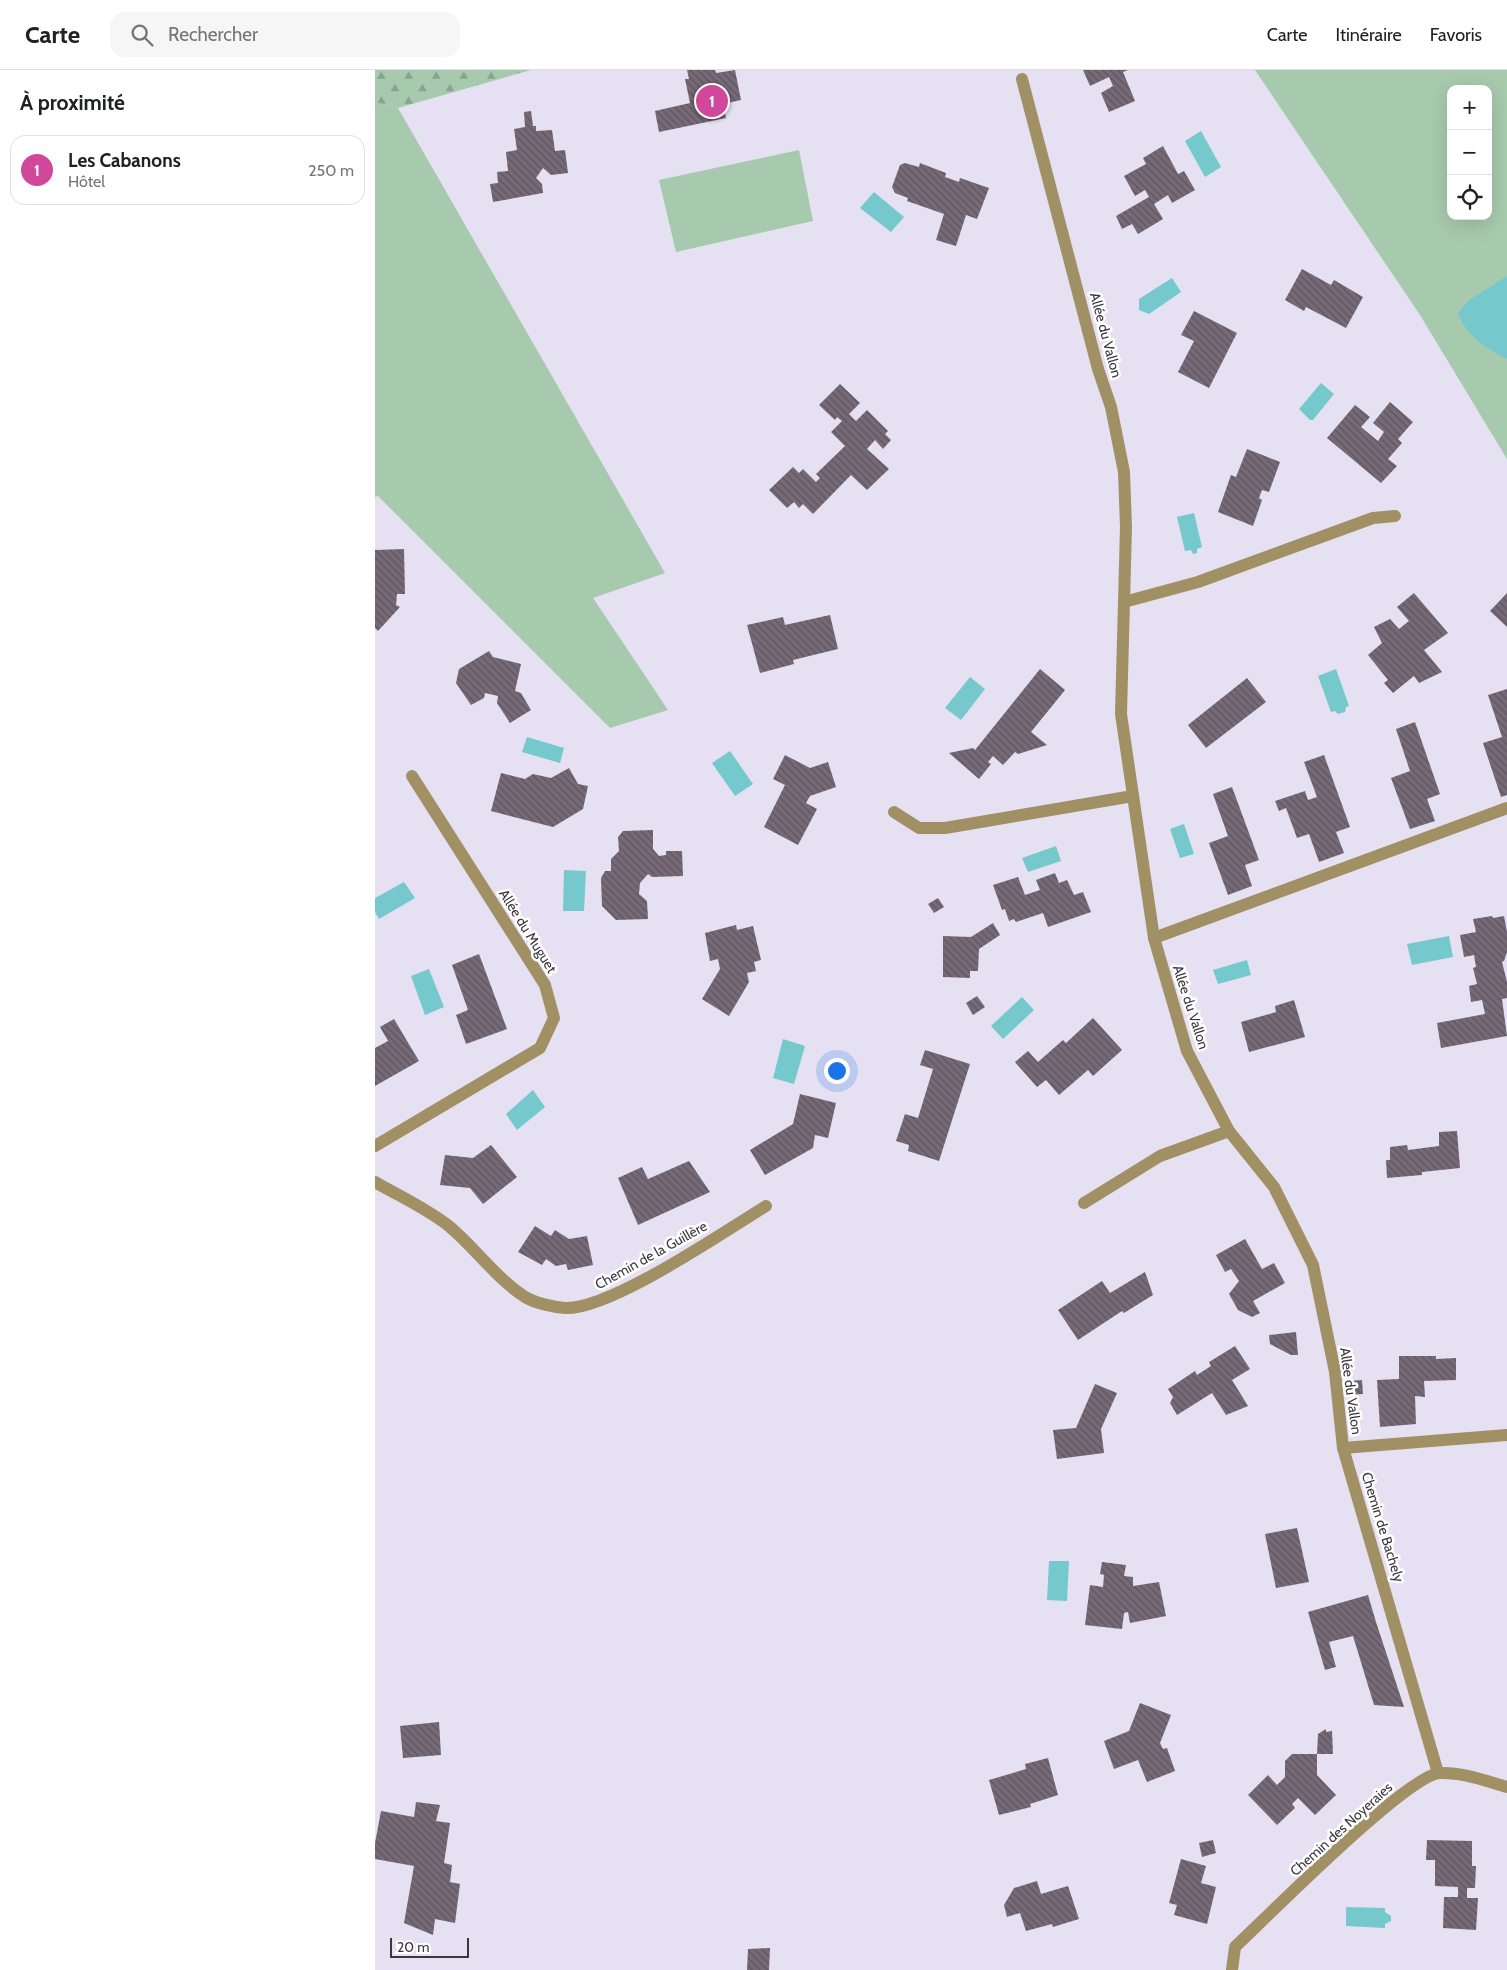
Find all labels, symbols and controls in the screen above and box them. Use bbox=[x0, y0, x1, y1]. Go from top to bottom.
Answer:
search box bbox=[110, 12, 460, 57]
text: Carte bbox=[25, 20, 80, 49]
icon: search bbox=[128, 21, 156, 49]
text: Rechercher bbox=[168, 23, 258, 46]
text: Carte bbox=[1267, 24, 1307, 46]
text: Itinéraire bbox=[1335, 24, 1402, 46]
text: Favoris bbox=[1430, 24, 1482, 46]
pin: 1 bbox=[696, 82, 728, 120]
map controls bbox=[1447, 85, 1492, 220]
button: + bbox=[1447, 85, 1492, 130]
text: À proximité bbox=[20, 90, 125, 115]
button: − bbox=[1447, 130, 1492, 175]
text: Les Cabanons bbox=[68, 149, 181, 172]
text: 1 bbox=[34, 161, 40, 180]
text: 250 m bbox=[308, 161, 354, 180]
text: Hôtel bbox=[68, 172, 105, 191]
button: locate bbox=[1447, 175, 1492, 220]
street label: Allée du Vallon bbox=[1086, 290, 1126, 380]
street label: Allée du Muguet bbox=[495, 886, 561, 977]
street label: Allée du Vallon bbox=[1169, 963, 1213, 1052]
your location bbox=[824, 1058, 850, 1084]
street label: Chemin de la Guillère bbox=[592, 1217, 710, 1293]
street label: Allée du Vallon bbox=[1336, 1346, 1366, 1436]
street label: Chemin de Bachely bbox=[1358, 1470, 1408, 1584]
street label: Chemin des Noyeraies bbox=[1286, 1778, 1396, 1880]
scale bar bbox=[390, 1935, 469, 1958]
text: 20 m bbox=[397, 1938, 430, 1956]

